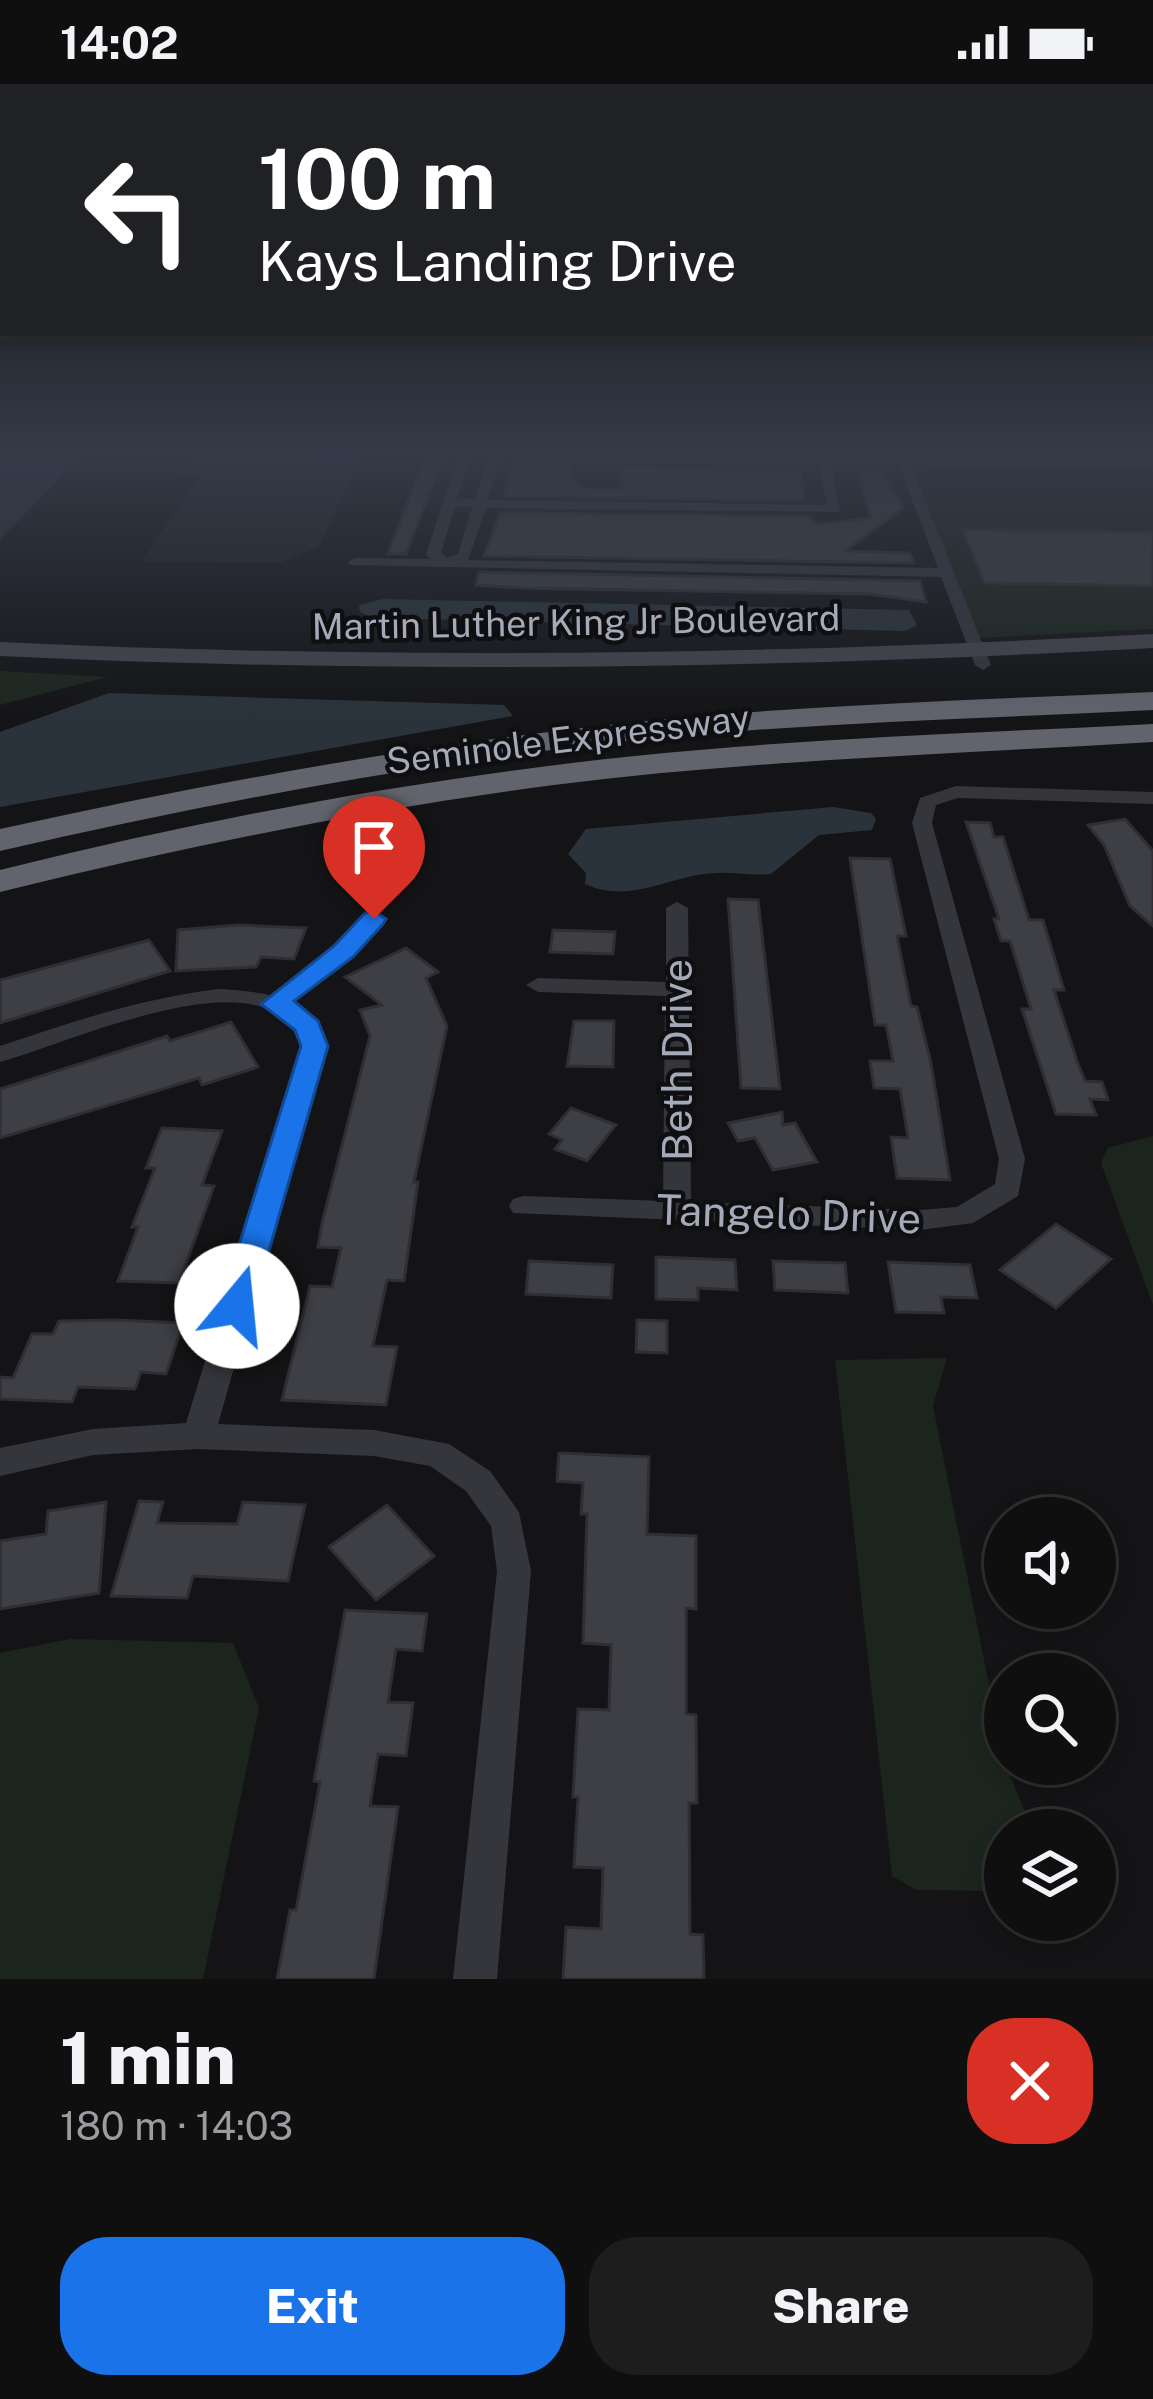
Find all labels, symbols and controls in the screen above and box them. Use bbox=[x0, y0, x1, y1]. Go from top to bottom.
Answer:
text: 14:02 bbox=[60, 16, 179, 69]
text: 100 m bbox=[258, 129, 496, 228]
icon: left bbox=[60, 132, 216, 288]
text: Kays Landing Drive bbox=[258, 230, 737, 293]
street label: Martin Luther King Jr Boulevard bbox=[311, 596, 841, 648]
street label: Seminole Expressway bbox=[384, 696, 752, 782]
pin bbox=[323, 796, 425, 919]
icon: arrive bbox=[341, 814, 407, 880]
street label: Beth Drive bbox=[652, 959, 701, 1161]
street label: Tangelo Drive bbox=[656, 1184, 922, 1243]
position arrow bbox=[174, 1243, 300, 1369]
map controls bbox=[984, 1497, 1116, 1941]
button: sound bbox=[984, 1497, 1116, 1629]
button: search bbox=[984, 1653, 1116, 1785]
button: layers bbox=[984, 1809, 1116, 1941]
text: 1 min bbox=[60, 2016, 236, 2100]
button: close bbox=[967, 2018, 1093, 2144]
text: 180 m · 14:03 bbox=[60, 2103, 293, 2149]
button: Exit bbox=[60, 2237, 565, 2375]
button: Share bbox=[589, 2237, 1093, 2375]

